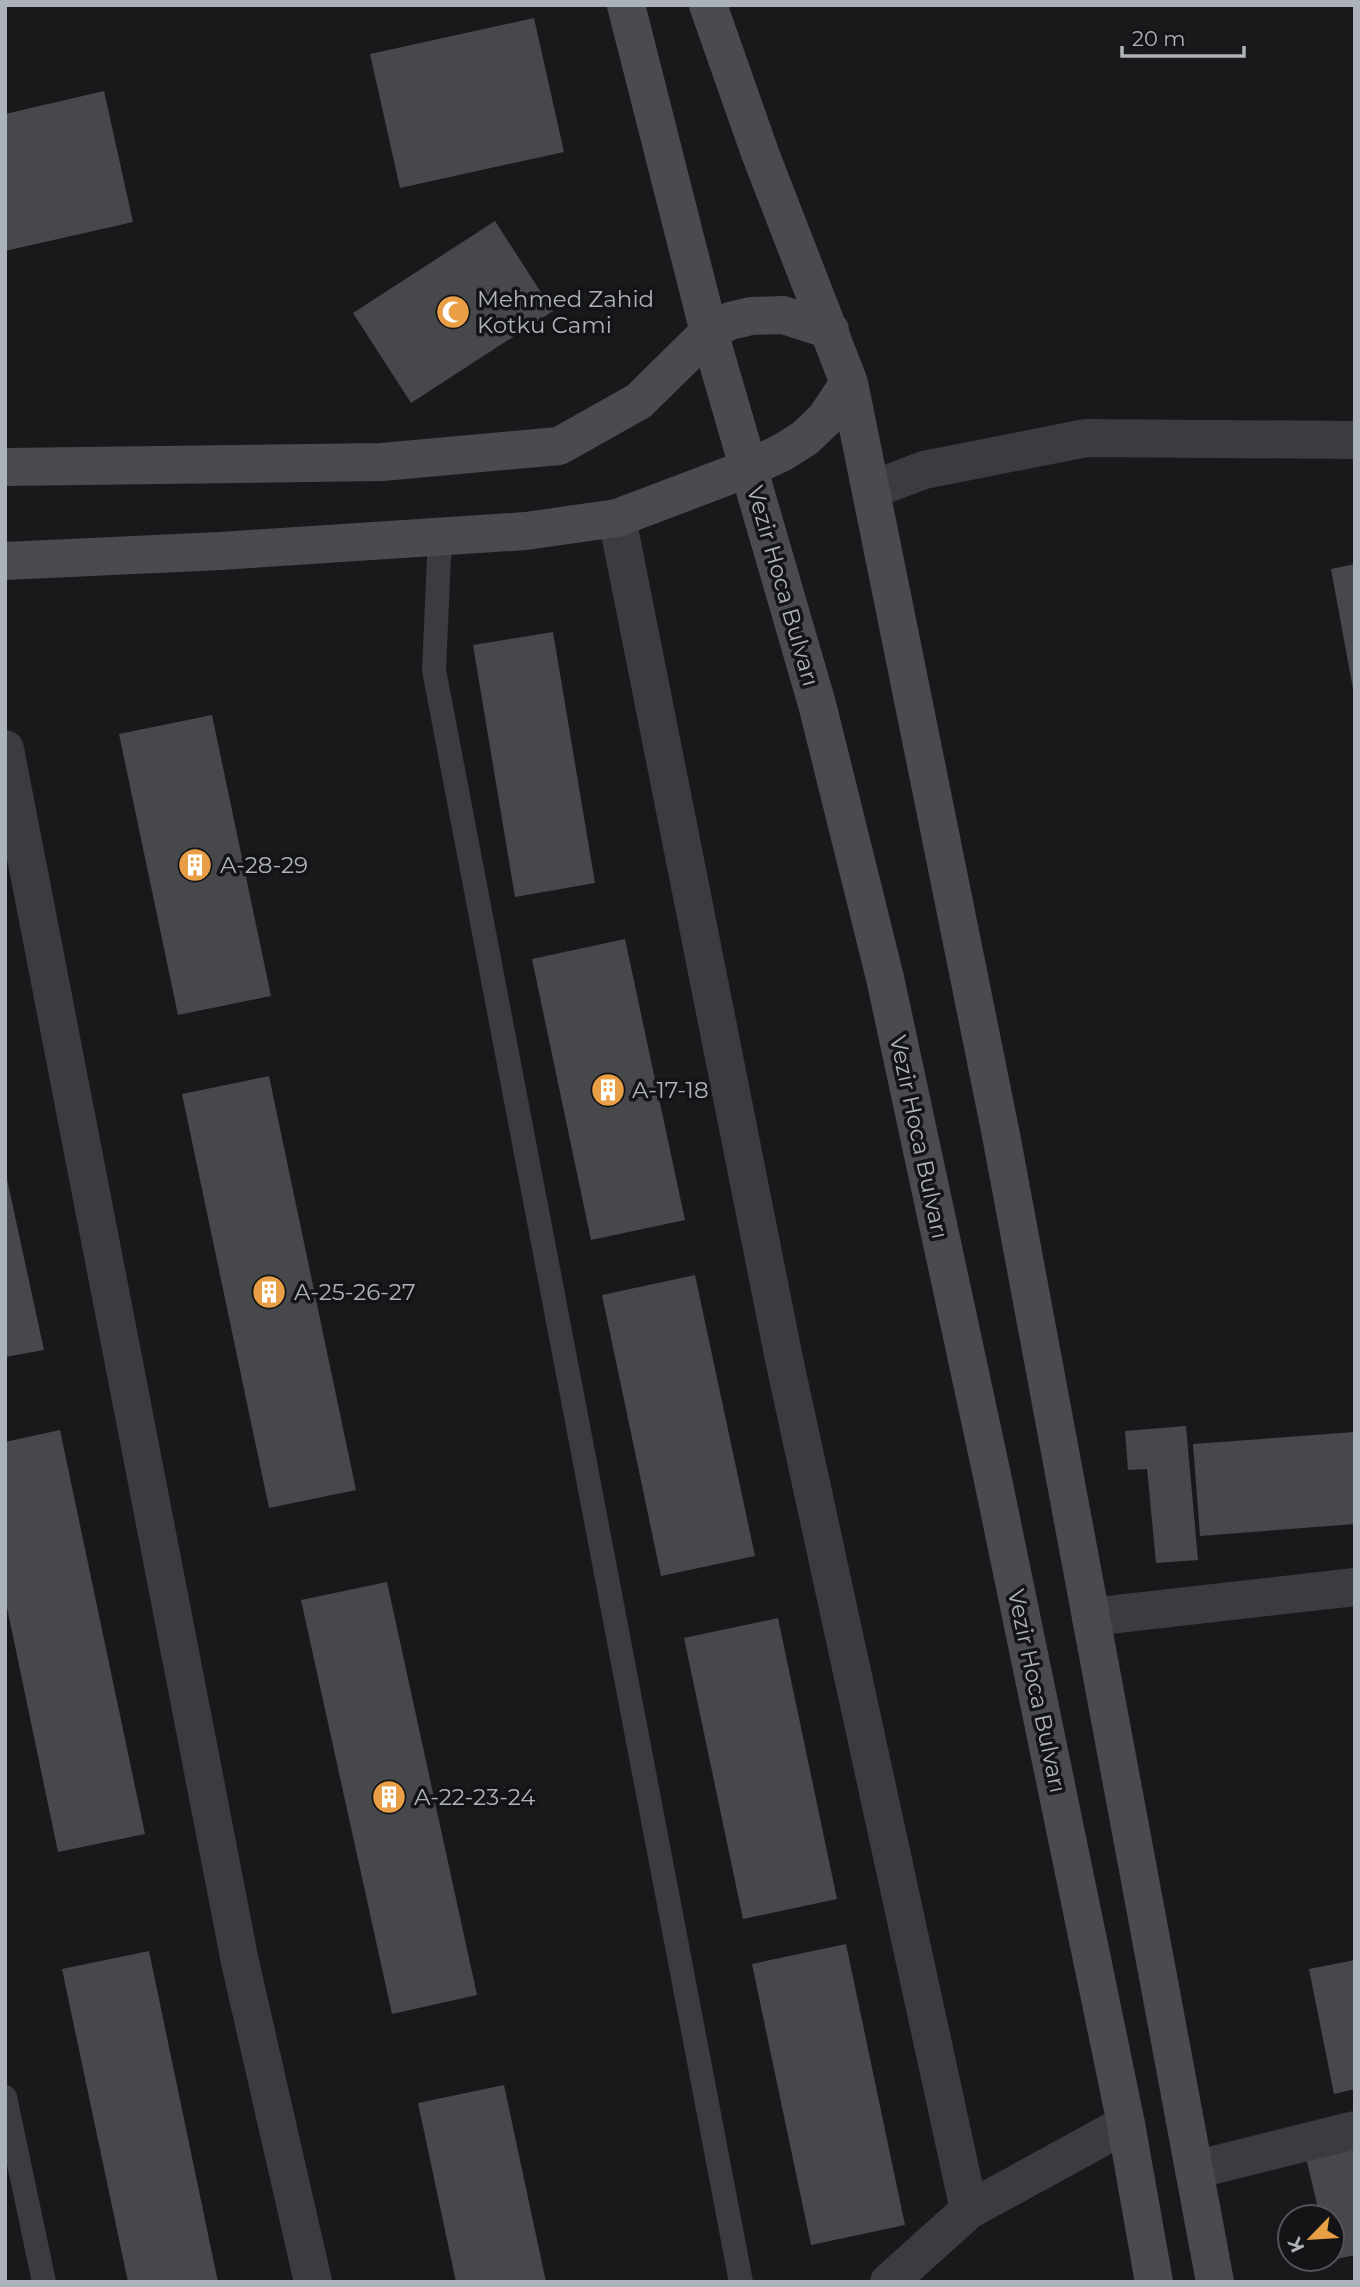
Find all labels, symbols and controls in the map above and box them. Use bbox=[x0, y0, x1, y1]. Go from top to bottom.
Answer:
scale bar bbox=[1122, 14, 1244, 58]
text: 20 m bbox=[1132, 26, 1186, 51]
place label: Mehmed Zahid Kotku Cami bbox=[477, 285, 654, 339]
mosque icon: Mehmed Zahid Kotku Cami bbox=[434, 293, 472, 331]
street label: Vezir Hoca Bulvarı bbox=[741, 483, 825, 689]
building icon: A-28-29 bbox=[176, 846, 214, 884]
place label: A-28-29 bbox=[220, 851, 308, 879]
street label: Vezir Hoca Bulvarı bbox=[884, 1033, 954, 1241]
building icon: A-17-18 bbox=[589, 1071, 627, 1109]
place label: A-17-18 bbox=[632, 1076, 709, 1104]
building icon: A-25-26-27 bbox=[250, 1273, 288, 1311]
place label: A-25-26-27 bbox=[294, 1278, 415, 1306]
street label: Vezir Hoca Bulvarı bbox=[1002, 1587, 1072, 1795]
building icon: A-22-23-24 bbox=[370, 1778, 408, 1816]
place label: A-22-23-24 bbox=[414, 1783, 535, 1811]
north arrow bbox=[1276, 2203, 1346, 2273]
text: K bbox=[1282, 2233, 1309, 2256]

